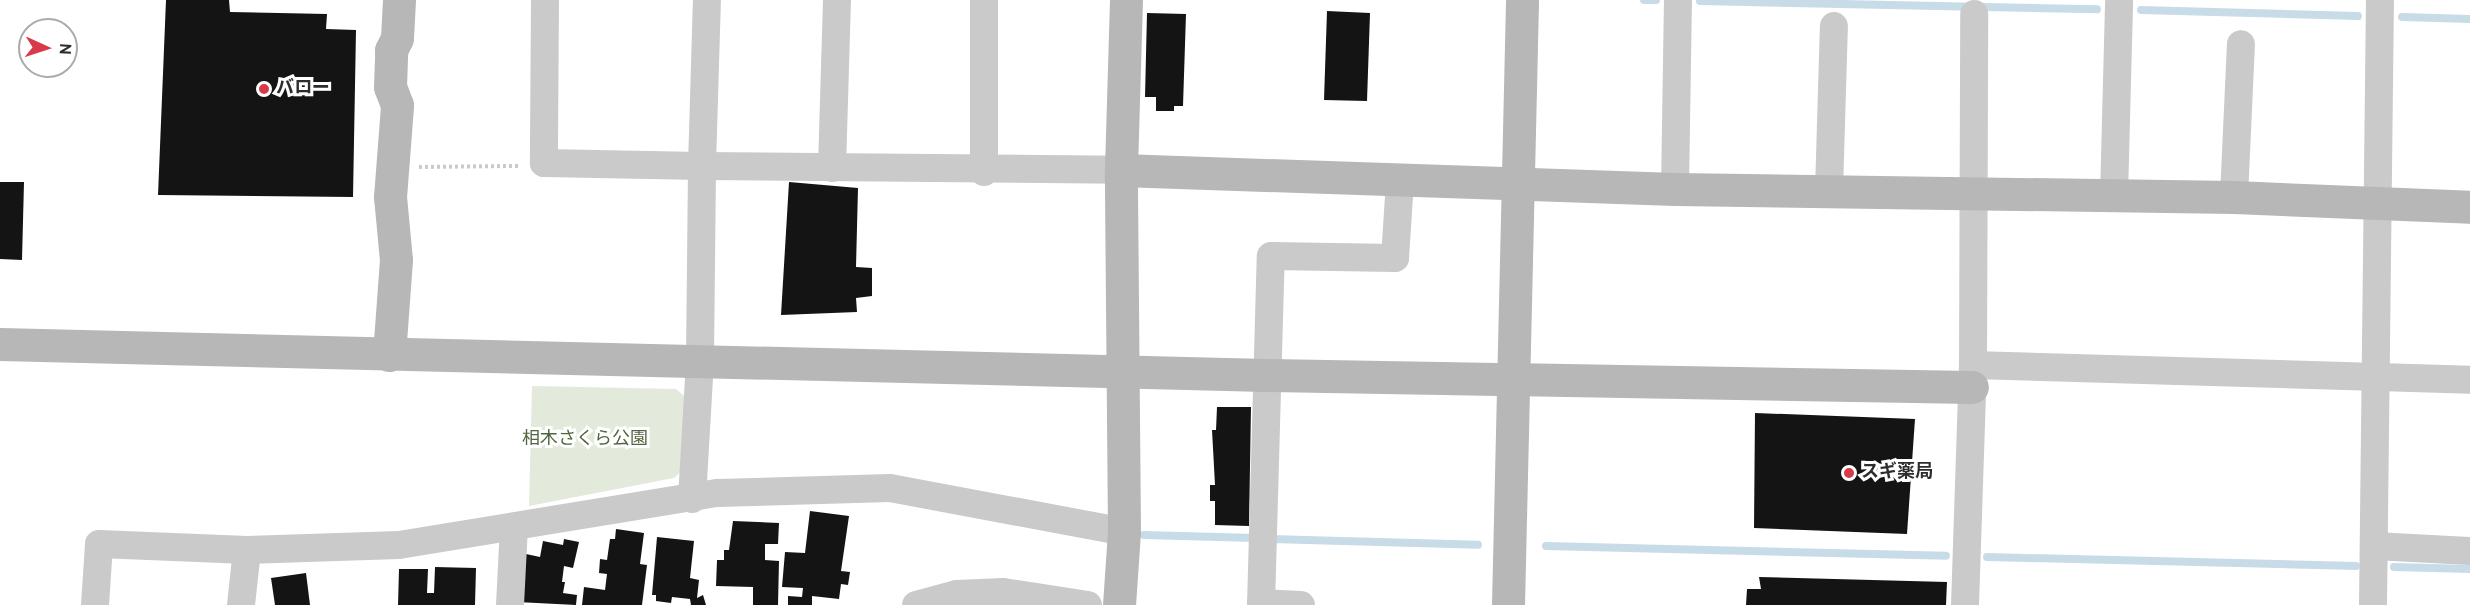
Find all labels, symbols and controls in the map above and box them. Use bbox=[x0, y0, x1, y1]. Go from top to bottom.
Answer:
north arrow bbox=[18, 18, 78, 78]
text: N bbox=[54, 43, 74, 55]
place label: バロー bbox=[276, 78, 330, 100]
marker: バロー bbox=[257, 82, 271, 96]
park label: 相木さくら公園 bbox=[522, 429, 648, 451]
place label: スギ薬局 bbox=[1861, 462, 1933, 484]
marker: スギ薬局 bbox=[1842, 466, 1856, 480]

